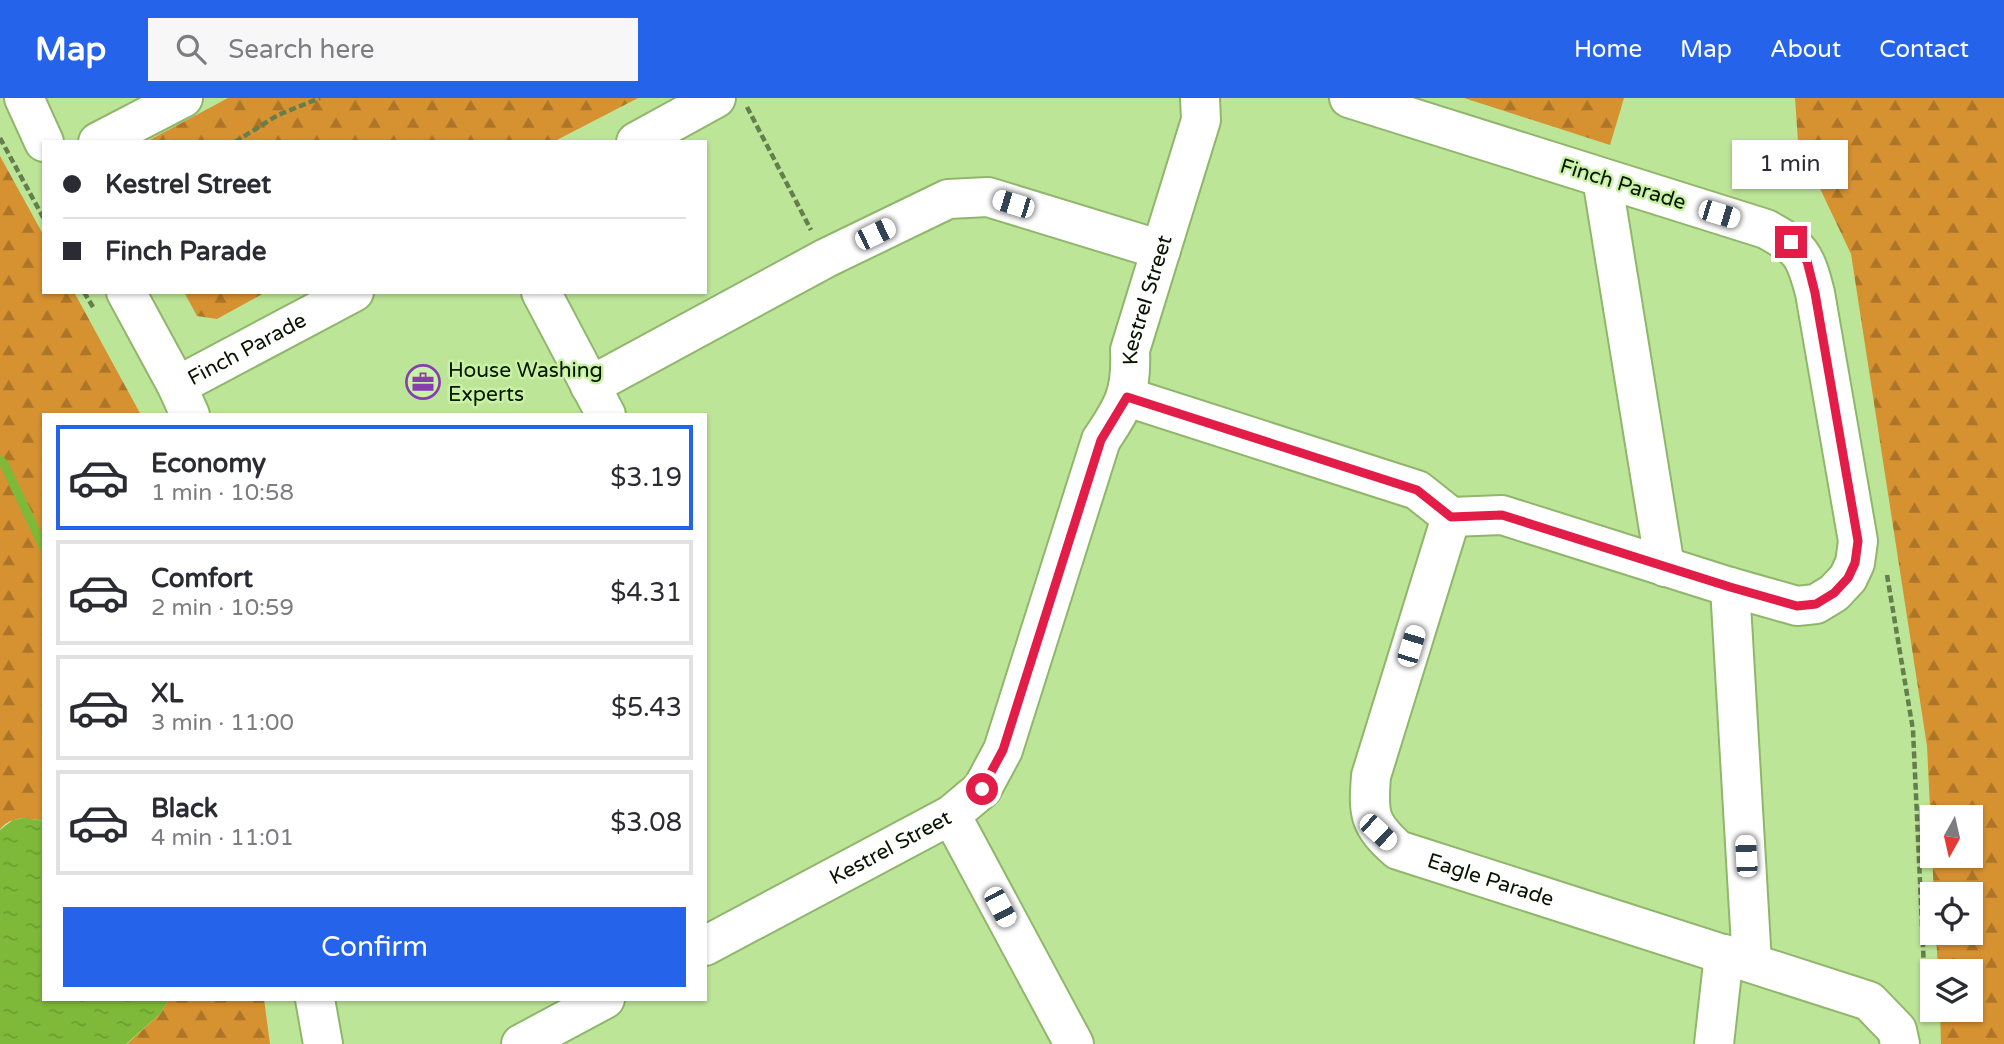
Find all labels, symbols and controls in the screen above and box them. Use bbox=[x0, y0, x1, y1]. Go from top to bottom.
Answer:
search box bbox=[148, 18, 638, 81]
text: Map bbox=[35, 30, 106, 69]
icon: search bbox=[172, 30, 210, 68]
text: Search here bbox=[228, 34, 374, 65]
text: Home bbox=[1574, 35, 1642, 64]
text: Map bbox=[1680, 35, 1732, 64]
text: About bbox=[1770, 35, 1841, 64]
text: Contact bbox=[1879, 35, 1969, 64]
callout: 1 min bbox=[1733, 141, 1849, 190]
text: 1 min bbox=[1759, 150, 1821, 178]
street label: Finch Parade bbox=[1557, 153, 1689, 216]
text: Kestrel Street bbox=[105, 169, 271, 200]
car bbox=[990, 188, 1037, 220]
car bbox=[1696, 198, 1743, 230]
car bbox=[852, 215, 899, 253]
route end bbox=[1775, 226, 1807, 258]
street label: Kestrel Street bbox=[1118, 232, 1178, 365]
text: Finch Parade bbox=[105, 236, 266, 267]
street label: Finch Parade bbox=[184, 308, 311, 391]
place label: House Washing Experts bbox=[448, 358, 603, 407]
office icon: House Washing Experts bbox=[404, 363, 442, 401]
icon: car bbox=[67, 446, 130, 509]
text: Economy bbox=[151, 448, 266, 479]
text: $3.19 bbox=[610, 462, 682, 493]
text: 1 min · 10:58 bbox=[151, 479, 294, 507]
icon: car bbox=[67, 561, 130, 624]
text: Comfort bbox=[151, 563, 253, 594]
text: $4.31 bbox=[610, 577, 682, 608]
text: 2 min · 10:59 bbox=[151, 594, 294, 622]
car bbox=[1395, 623, 1428, 669]
icon: car bbox=[67, 676, 130, 739]
text: XL bbox=[151, 678, 183, 709]
text: $5.43 bbox=[611, 692, 682, 723]
text: 3 min · 11:00 bbox=[151, 709, 294, 737]
route start bbox=[966, 773, 998, 805]
icon: car bbox=[67, 791, 130, 854]
text: Black bbox=[151, 793, 218, 824]
street label: Kestrel Street bbox=[825, 805, 956, 890]
north arrow bbox=[1920, 805, 1983, 868]
map controls bbox=[1920, 805, 1983, 1022]
text: $3.08 bbox=[610, 807, 682, 838]
car bbox=[1356, 810, 1401, 854]
text: 4 min · 11:01 bbox=[151, 824, 294, 852]
car bbox=[1735, 834, 1758, 878]
street label: Eagle Parade bbox=[1424, 848, 1557, 912]
button: locate bbox=[1920, 882, 1983, 945]
car bbox=[981, 884, 1020, 930]
button: Confirm bbox=[63, 907, 686, 987]
button: layers bbox=[1920, 959, 1983, 1022]

